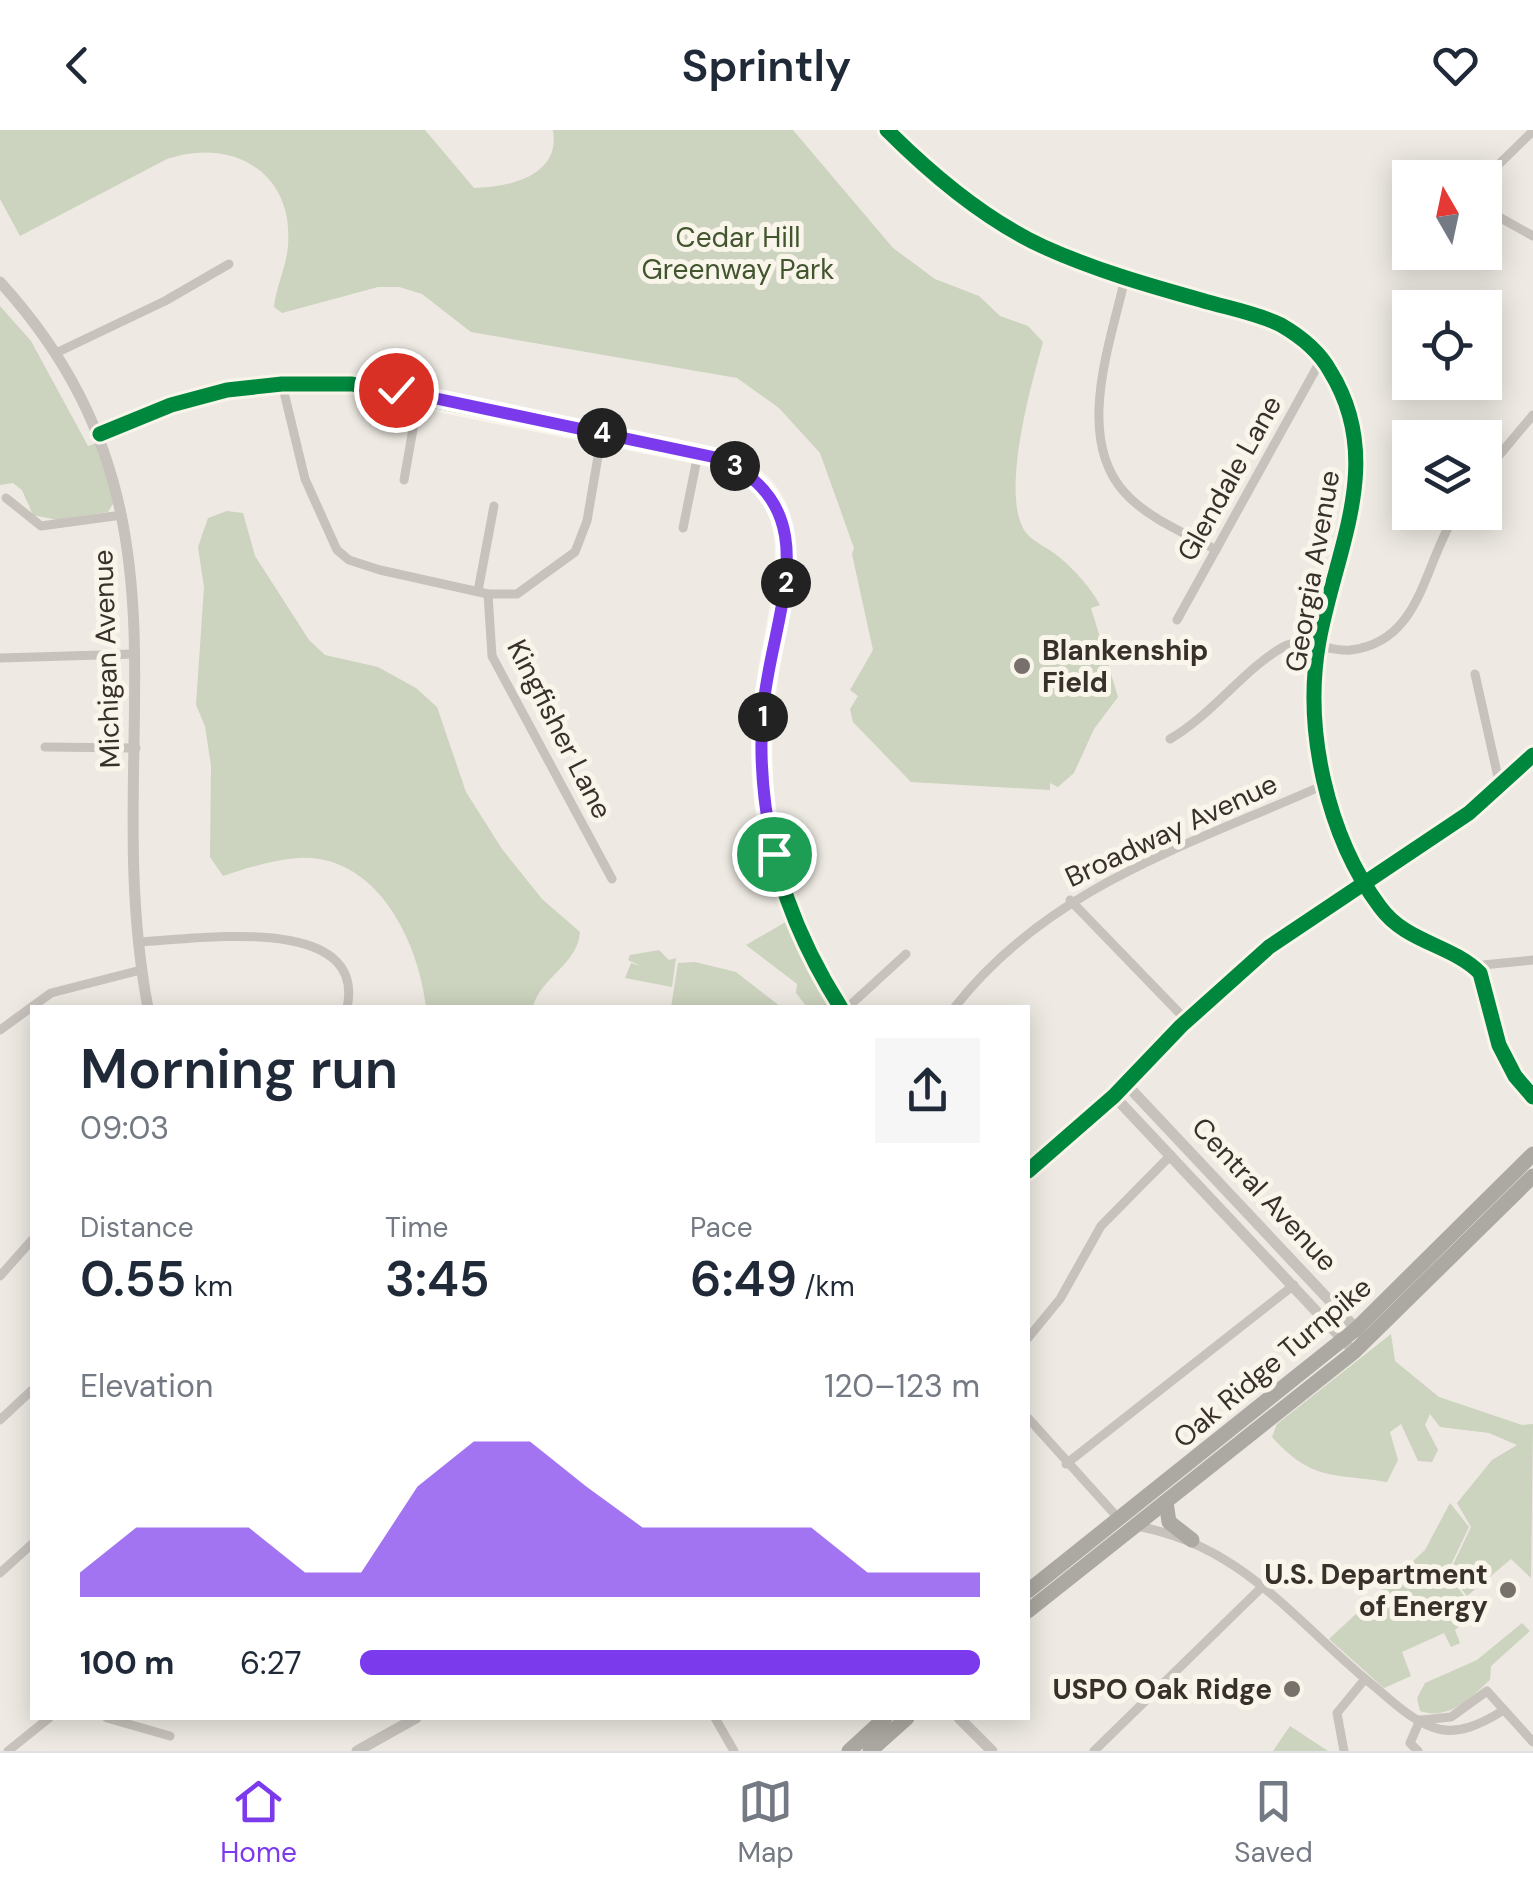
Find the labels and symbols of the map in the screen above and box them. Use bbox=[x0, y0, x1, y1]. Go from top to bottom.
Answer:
north arrow bbox=[1392, 160, 1502, 270]
park label: Cedar Hill Greenway Park bbox=[642, 219, 834, 288]
pin bbox=[354, 348, 439, 433]
street label: Glendale Lane bbox=[1169, 389, 1290, 568]
pin: 4 bbox=[577, 408, 627, 458]
pin: 3 bbox=[710, 441, 760, 491]
street label: Georgia Avenue bbox=[1277, 467, 1348, 675]
street label: Michigan Avenue bbox=[84, 549, 129, 769]
pin: 2 bbox=[761, 558, 811, 608]
place label: Blankenship Field bbox=[1042, 632, 1208, 701]
street label: Kingfisher Lane bbox=[498, 633, 621, 825]
marker: Blankenship Field bbox=[1011, 655, 1033, 677]
pin: 1 bbox=[738, 692, 788, 742]
street label: Broadway Avenue bbox=[1059, 765, 1283, 896]
pin bbox=[732, 812, 817, 897]
street label: Central Avenue bbox=[1184, 1110, 1346, 1279]
street label: Oak Ridge Turnpike bbox=[1166, 1269, 1379, 1456]
place label: U.S. Department of Energy bbox=[1264, 1556, 1488, 1625]
marker: U.S. Department of Energy bbox=[1497, 1579, 1519, 1601]
place label: USPO Oak Ridge bbox=[1052, 1671, 1272, 1708]
marker: USPO Oak Ridge bbox=[1281, 1678, 1303, 1700]

